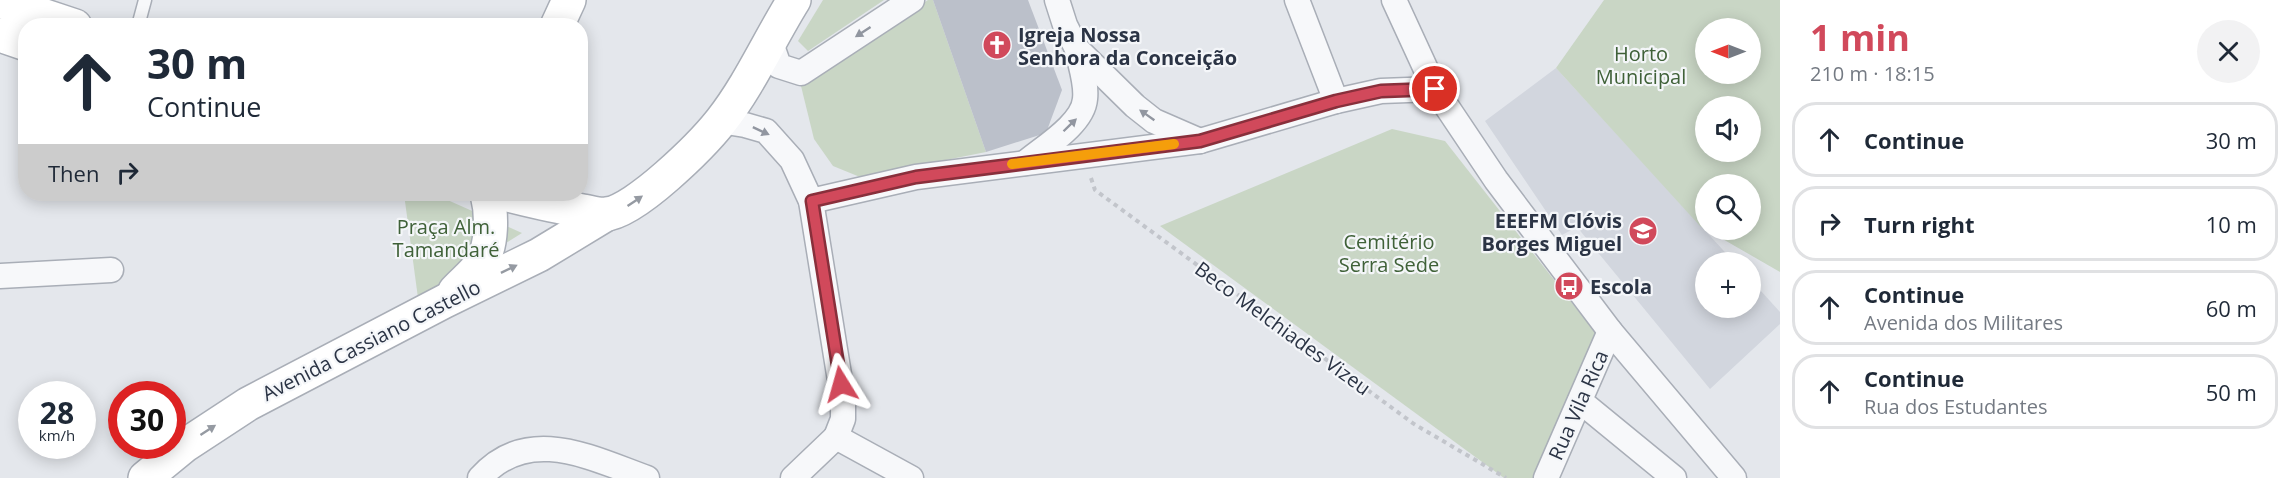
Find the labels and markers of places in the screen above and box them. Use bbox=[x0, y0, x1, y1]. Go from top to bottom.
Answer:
place label: Igreja Nossa Senhora da Conceição bbox=[1018, 21, 1237, 71]
church icon: Igreja Nossa Senhora da Conceição bbox=[981, 29, 1013, 61]
pin bbox=[1409, 63, 1460, 114]
place label: EEEFM Clóvis Borges Miguel bbox=[1482, 207, 1622, 257]
school or university icon: EEEFM Clóvis Borges Miguel bbox=[1627, 215, 1659, 247]
bus stop icon: Escola bbox=[1553, 270, 1585, 302]
place label: Escola bbox=[1590, 273, 1652, 300]

